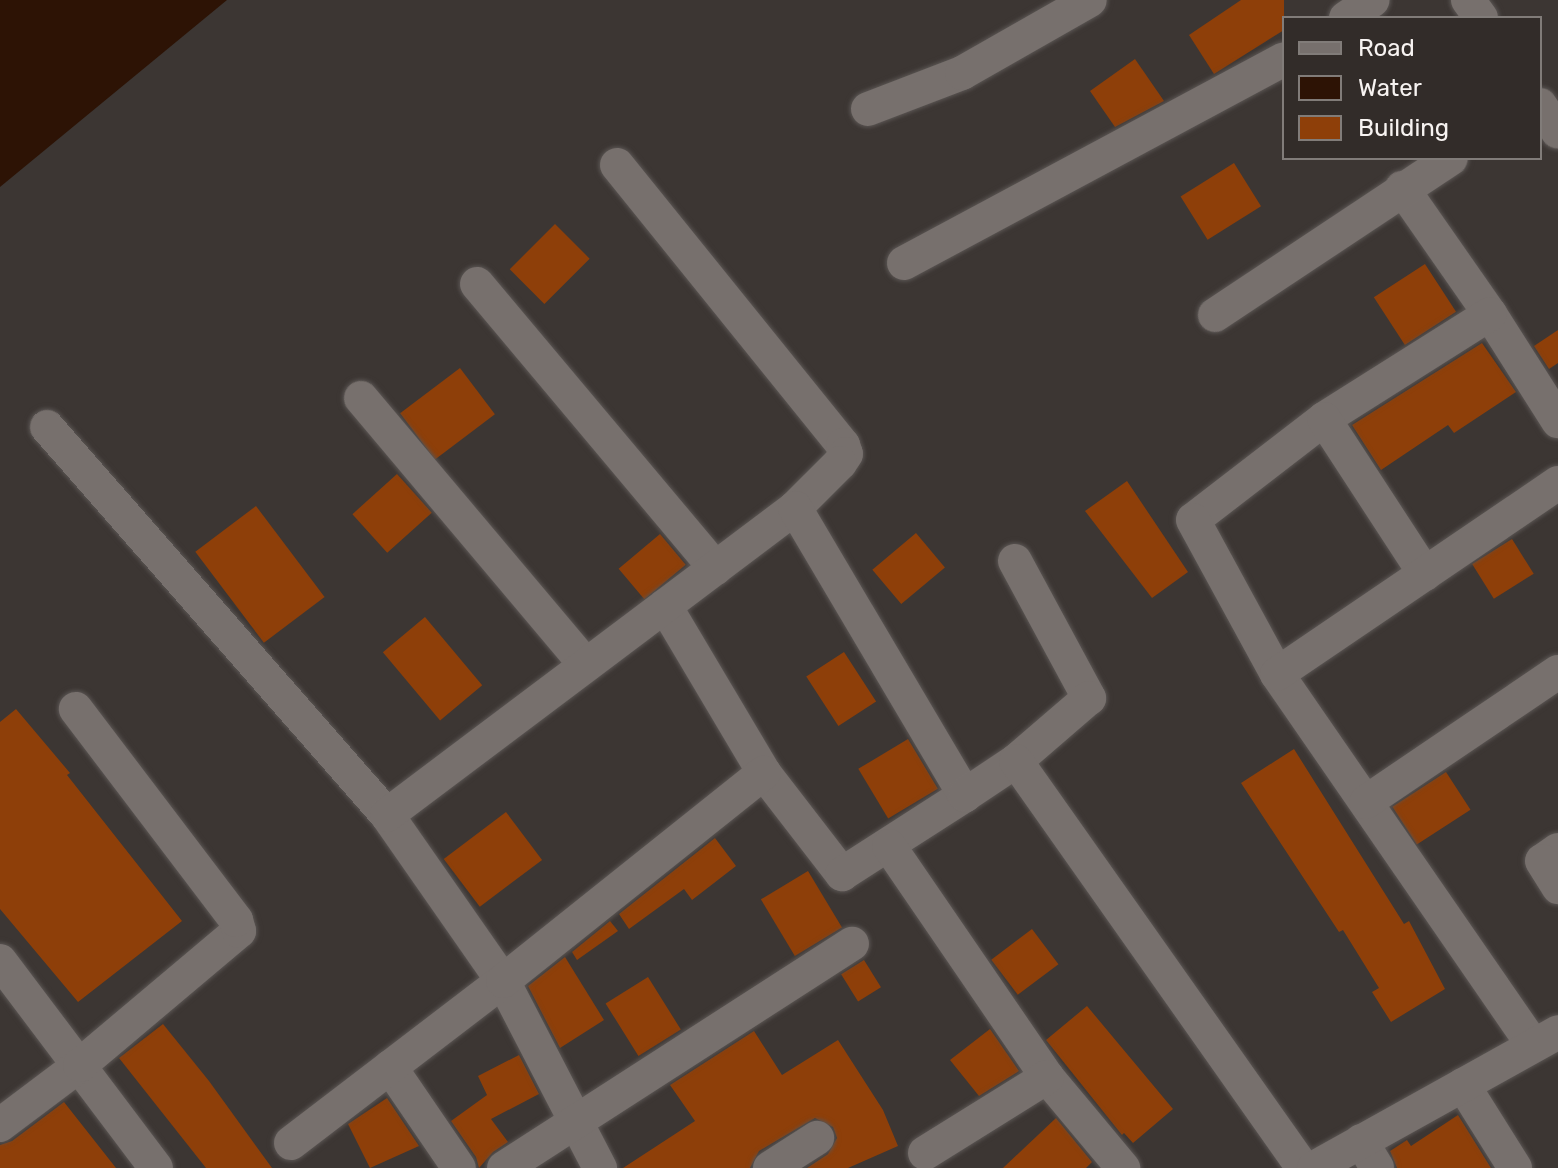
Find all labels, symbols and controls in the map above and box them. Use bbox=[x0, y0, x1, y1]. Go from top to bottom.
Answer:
legend bbox=[1282, 16, 1542, 160]
text: Road bbox=[1358, 34, 1415, 62]
text: Water bbox=[1358, 74, 1422, 102]
text: Building bbox=[1358, 114, 1449, 142]

